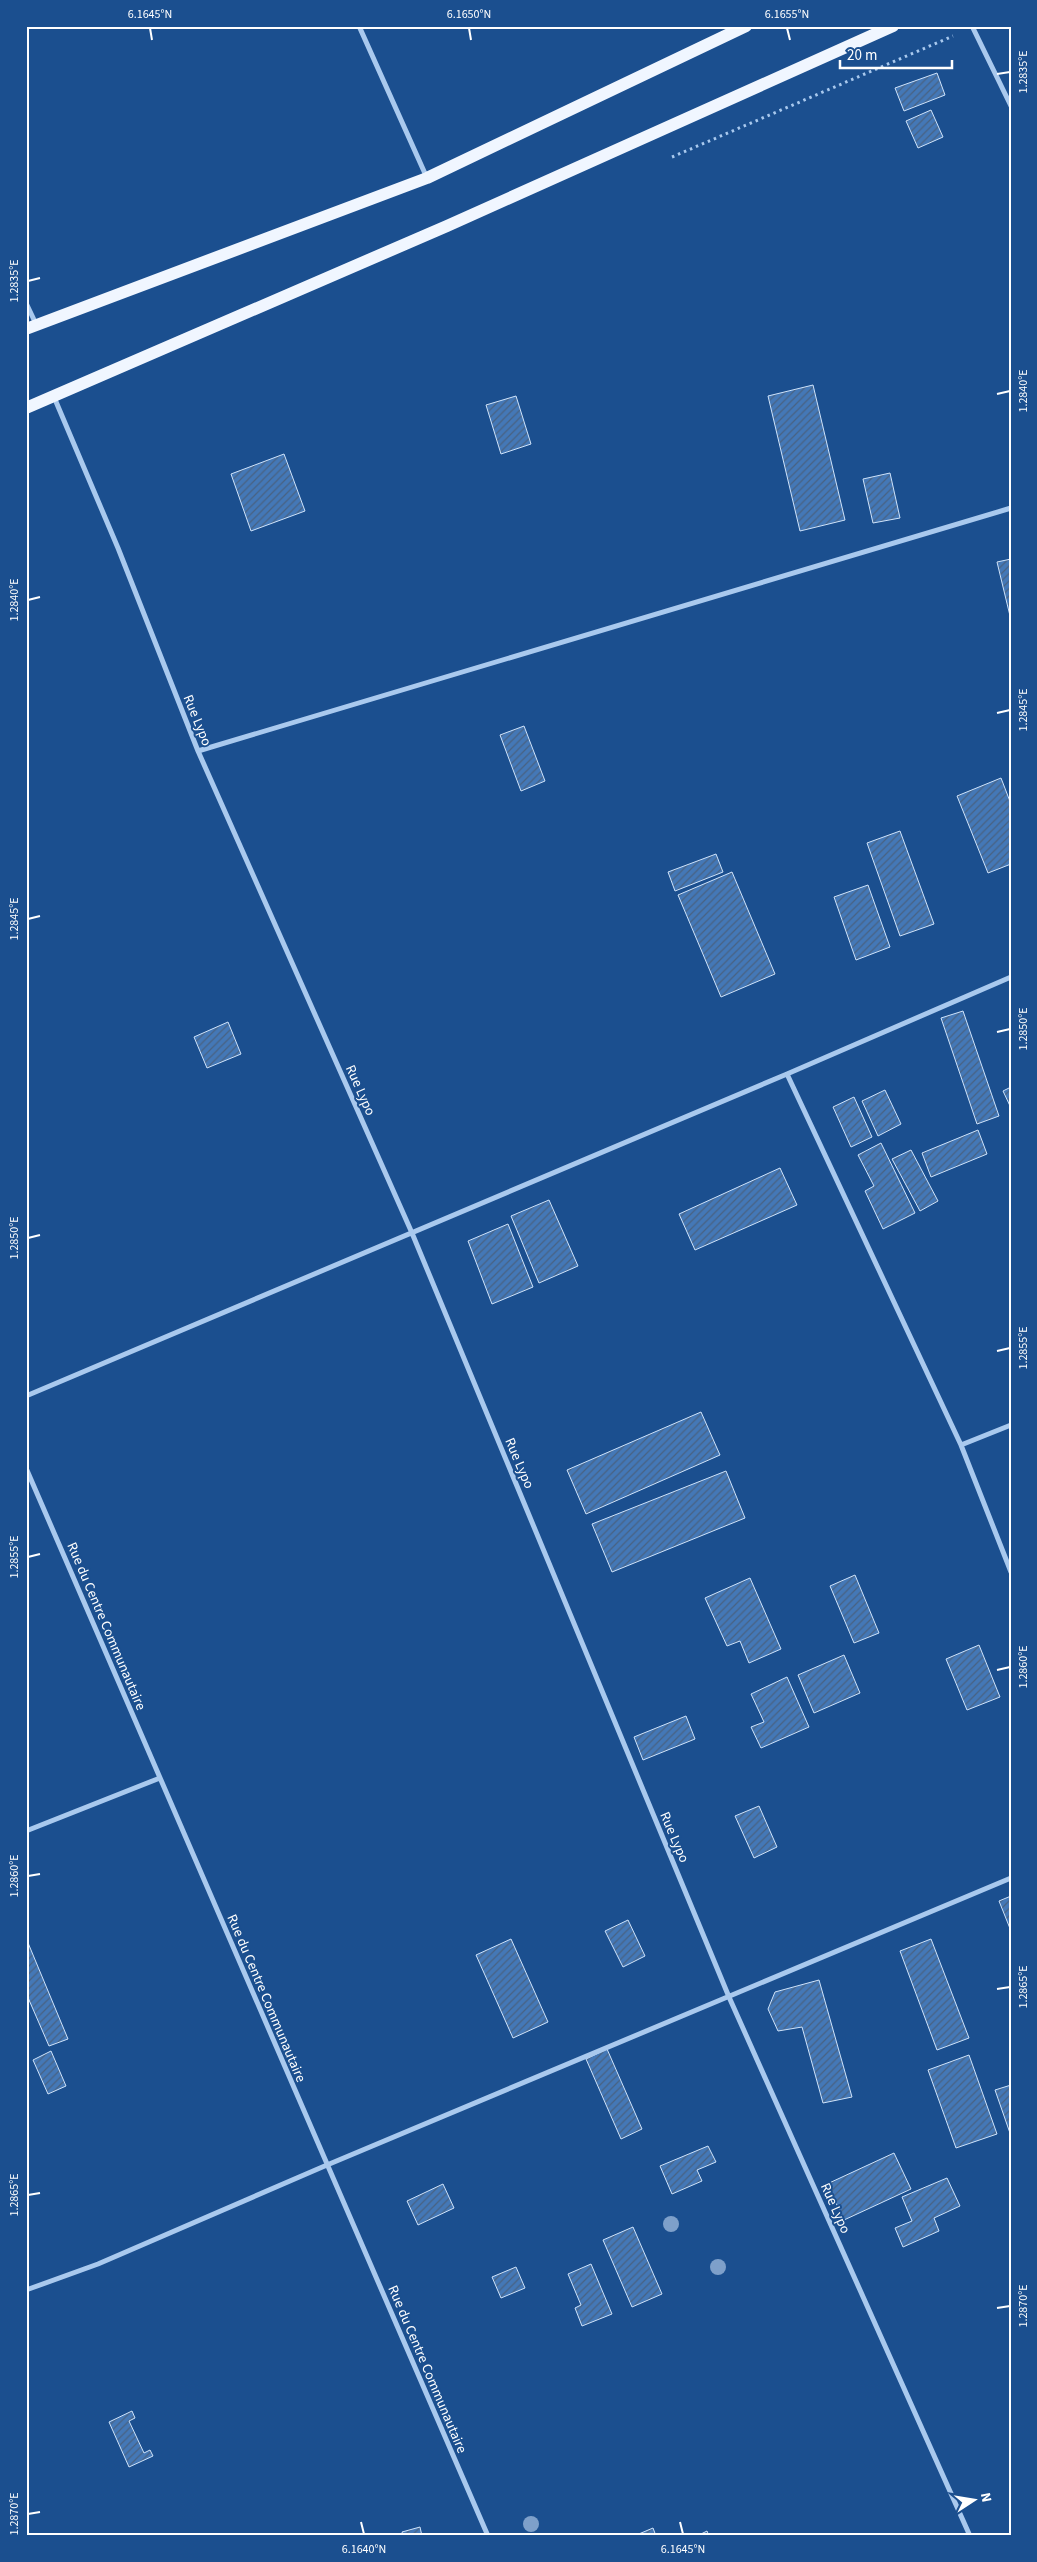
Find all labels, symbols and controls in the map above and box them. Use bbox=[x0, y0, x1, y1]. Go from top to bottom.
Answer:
text: 6.1645°N bbox=[128, 6, 172, 23]
text: 6.1650°N bbox=[447, 6, 491, 23]
text: 6.1655°N bbox=[765, 6, 809, 23]
scale bar bbox=[840, 38, 952, 70]
text: 20 m bbox=[847, 45, 877, 66]
text: 1.2835°E bbox=[1015, 50, 1032, 94]
text: 1.2835°E bbox=[6, 259, 23, 303]
text: 1.2840°E bbox=[1015, 369, 1032, 413]
text: 1.2840°E bbox=[6, 578, 23, 622]
text: 1.2845°E bbox=[1015, 688, 1032, 732]
street label: Rue Lypo bbox=[178, 692, 216, 749]
text: 1.2845°E bbox=[6, 897, 23, 941]
text: 1.2850°E bbox=[1015, 1007, 1032, 1051]
street label: Rue Lypo bbox=[340, 1062, 380, 1119]
text: 1.2850°E bbox=[6, 1216, 23, 1260]
text: 1.2855°E bbox=[1015, 1326, 1032, 1370]
street label: Rue Lypo bbox=[499, 1435, 539, 1492]
text: 1.2855°E bbox=[6, 1535, 23, 1579]
street label: Rue du Centre Communautaire bbox=[62, 1539, 151, 1713]
text: 1.2860°E bbox=[1015, 1645, 1032, 1689]
street label: Rue Lypo bbox=[654, 1809, 694, 1866]
text: 1.2860°E bbox=[6, 1854, 23, 1898]
street label: Rue du Centre Communautaire bbox=[222, 1911, 311, 2085]
text: 1.2865°E bbox=[1015, 1965, 1032, 2009]
text: 1.2865°E bbox=[6, 2173, 23, 2217]
street label: Rue Lypo bbox=[815, 2180, 855, 2237]
street label: Rue du Centre Communautaire bbox=[383, 2282, 472, 2456]
text: 1.2870°E bbox=[1015, 2284, 1032, 2328]
north arrow bbox=[950, 2474, 1000, 2524]
text: N bbox=[975, 2491, 996, 2504]
text: 1.2870°E bbox=[6, 2492, 23, 2536]
text: 6.1640°N bbox=[342, 2541, 386, 2558]
text: 6.1645°N bbox=[661, 2541, 705, 2558]

